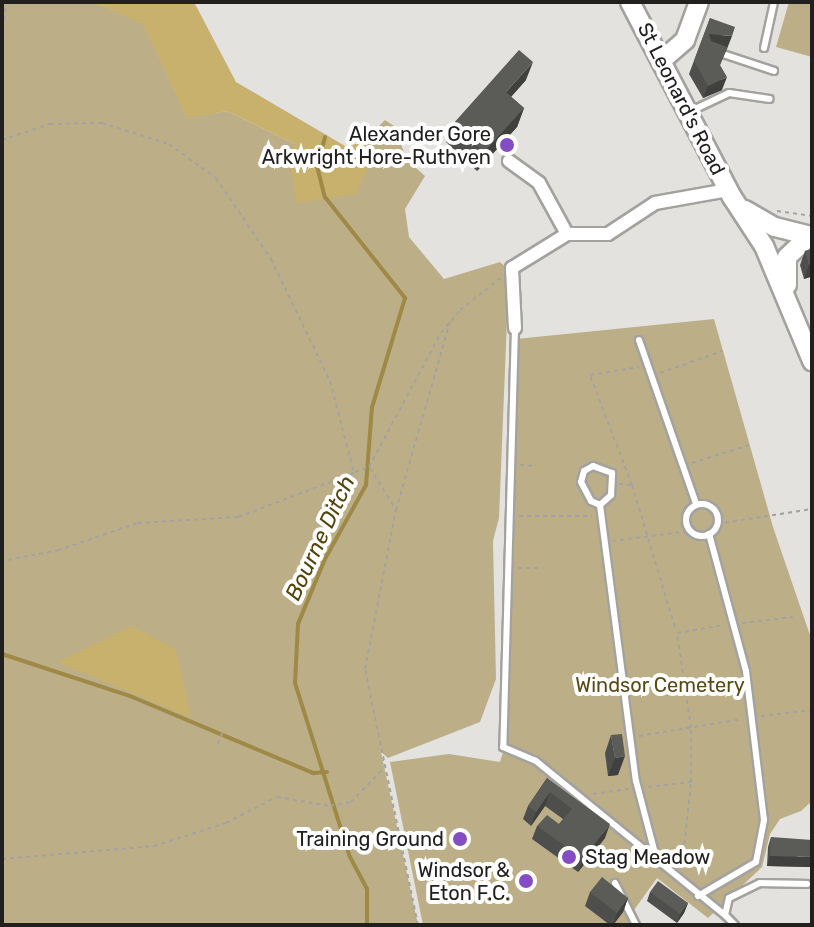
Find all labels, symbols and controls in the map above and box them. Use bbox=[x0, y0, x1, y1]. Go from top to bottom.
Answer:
street label: St Leonard's Road bbox=[632, 19, 730, 179]
place label: Alexander Gore Arkwright Hore-Ruthven bbox=[262, 122, 491, 169]
marker: Alexander Gore Arkwright Hore-Ruthven bbox=[498, 136, 516, 154]
water label: Bourne Ditch bbox=[280, 471, 360, 605]
park label: Windsor Cemetery bbox=[575, 673, 745, 697]
place label: Training Ground bbox=[296, 827, 444, 851]
marker: Training Ground bbox=[451, 830, 469, 848]
place label: Stag Meadow bbox=[585, 845, 710, 869]
marker: Stag Meadow bbox=[560, 848, 578, 866]
place label: Windsor & Eton F.C. bbox=[417, 858, 510, 905]
marker: Windsor & Eton F.C. bbox=[517, 872, 535, 890]

